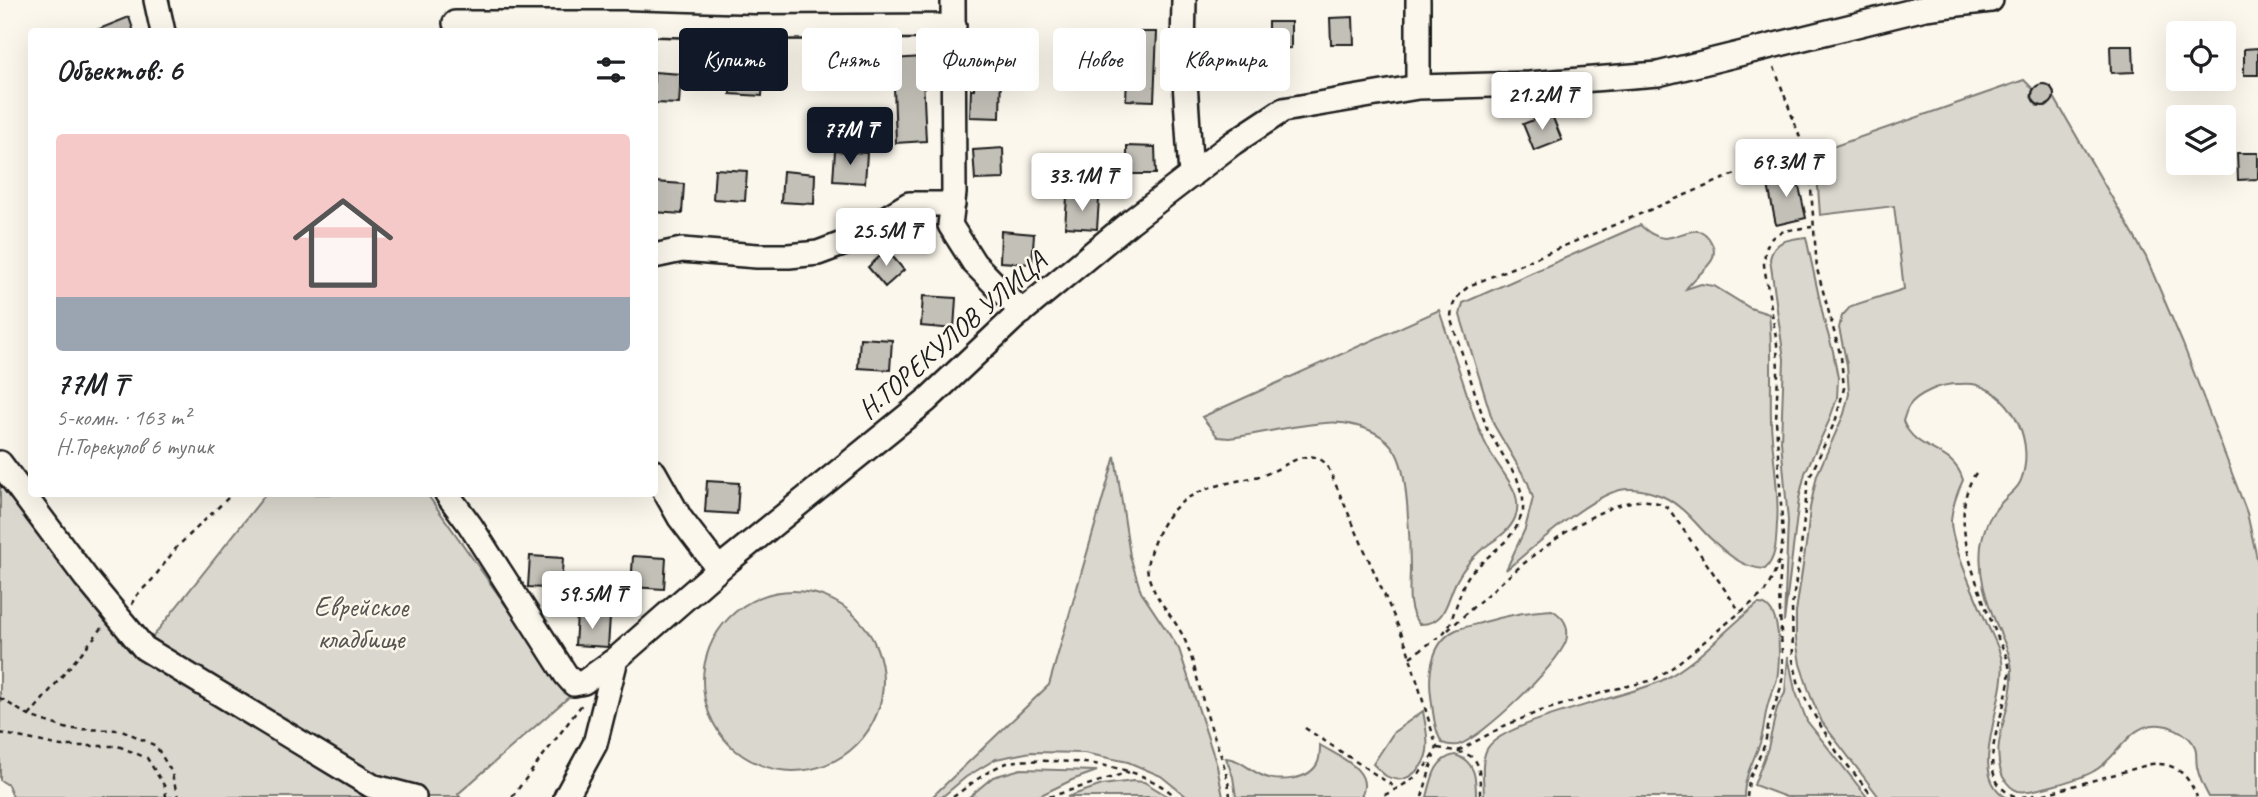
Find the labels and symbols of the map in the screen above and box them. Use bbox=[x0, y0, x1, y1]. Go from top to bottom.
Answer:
pin: 21.2M ₸ bbox=[1477, 72, 1607, 132]
pin: 77M ₸ bbox=[801, 108, 899, 167]
pin: 69.3M ₸ bbox=[1721, 140, 1851, 199]
pin: 33.1M ₸ bbox=[1017, 154, 1147, 213]
pin: 25.5M ₸ bbox=[821, 208, 951, 268]
street label: Н.ТОРЕКУЛОВ УЛИЦА bbox=[851, 242, 1055, 426]
pin: 59.5M ₸ bbox=[527, 572, 657, 631]
park label: Еврейское кладбище bbox=[314, 589, 410, 656]

